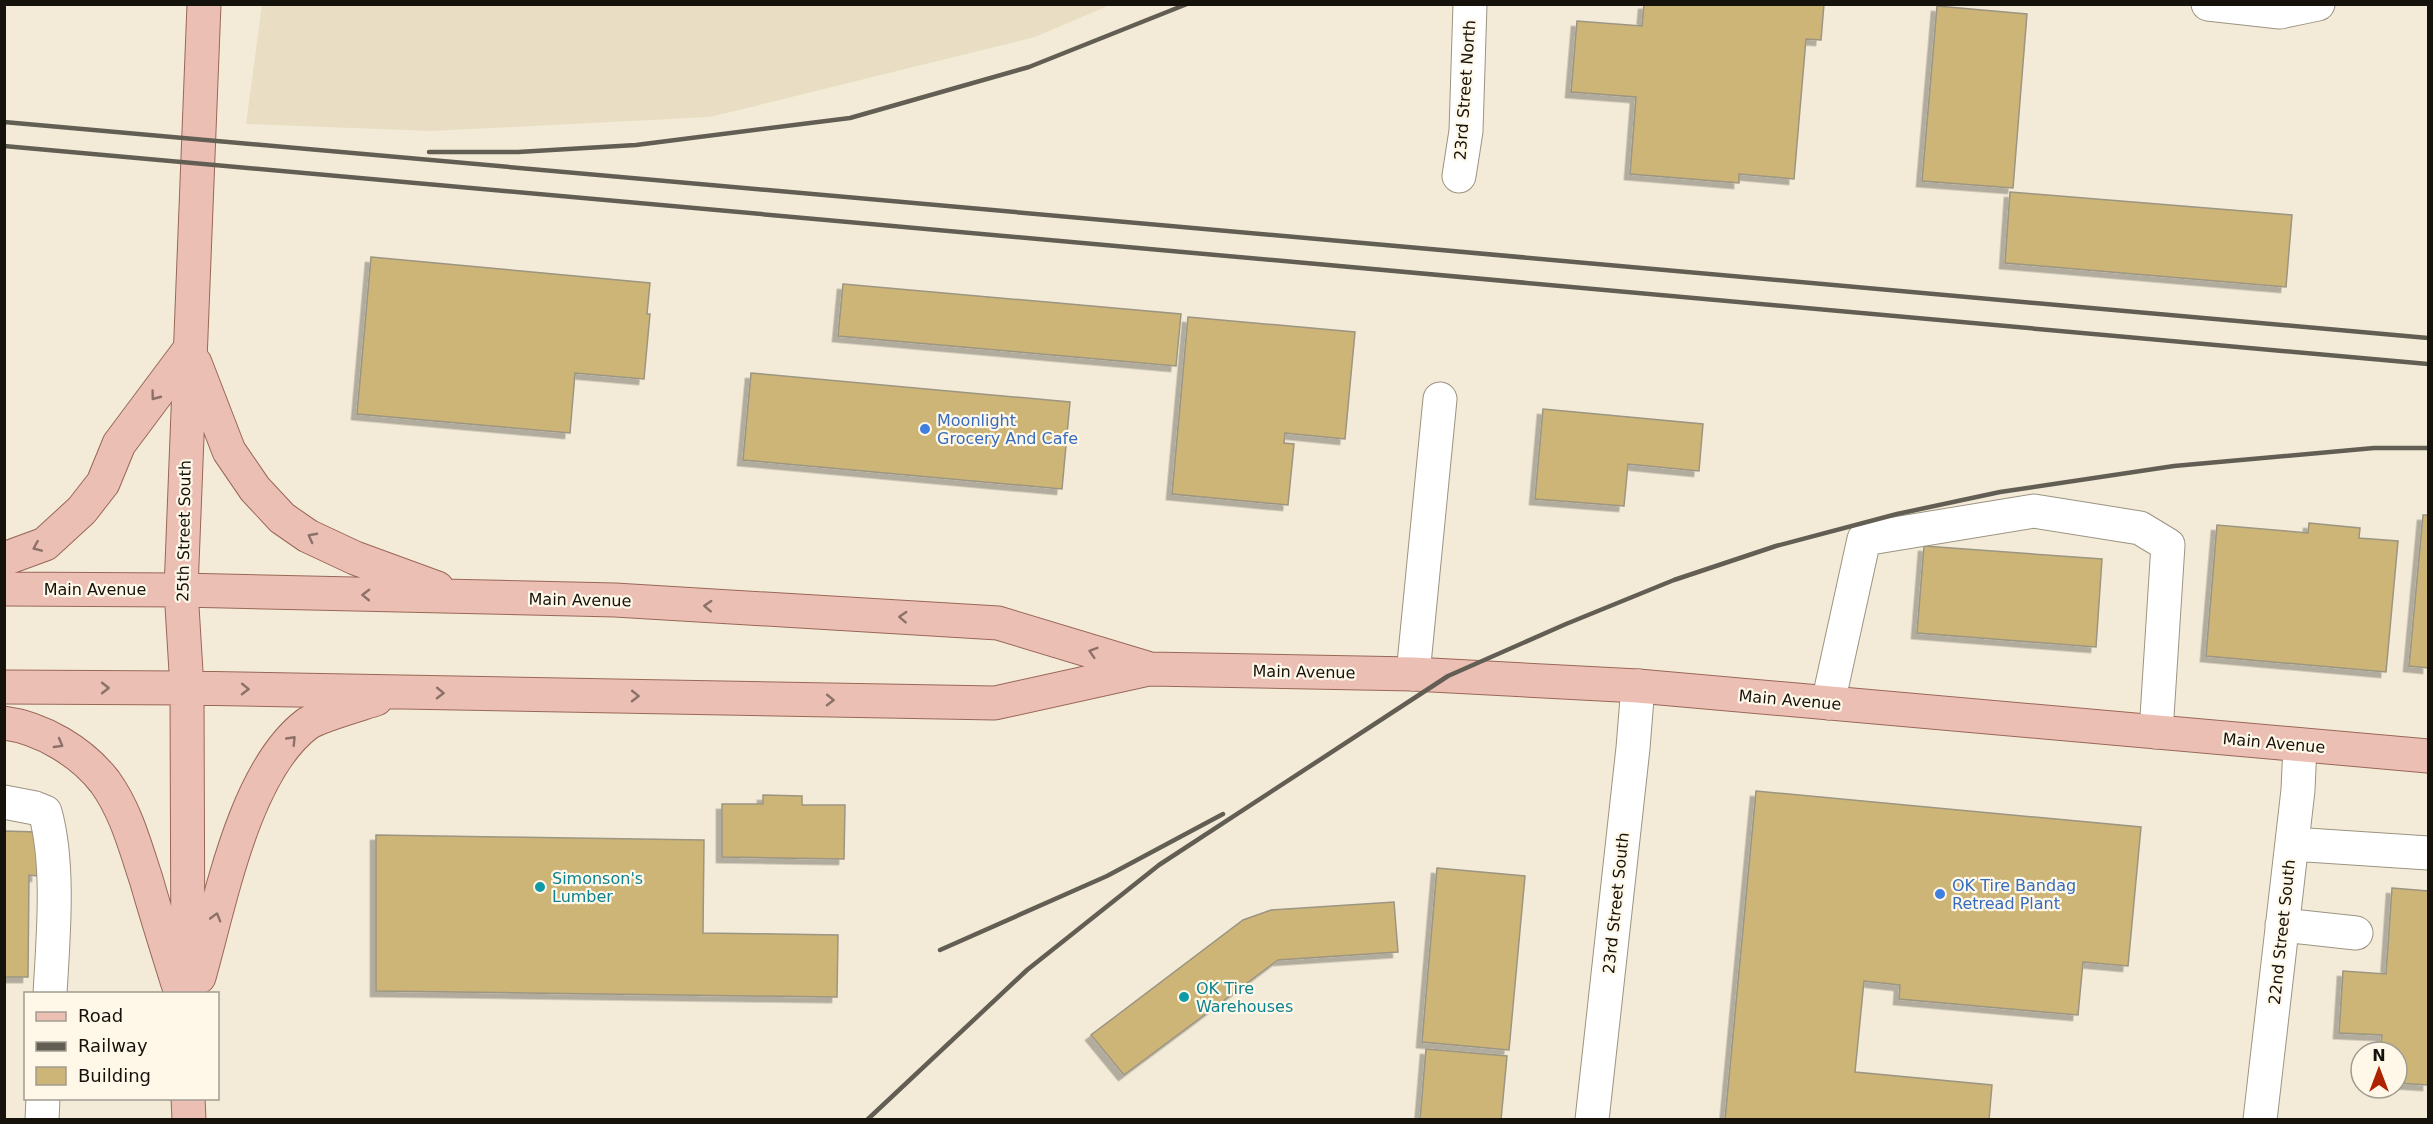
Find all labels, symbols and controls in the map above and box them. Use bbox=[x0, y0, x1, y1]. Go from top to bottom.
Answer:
street label: 23rd Street North bbox=[1451, 19, 1479, 161]
one-way arrow bbox=[151, 389, 162, 400]
place label: Moonlight Grocery And Cafe bbox=[937, 411, 1078, 448]
marker: Moonlight Grocery And Cafe bbox=[918, 422, 932, 436]
street label: 25th Street South bbox=[173, 460, 195, 602]
one-way arrow bbox=[307, 533, 318, 545]
one-way arrow bbox=[32, 540, 43, 552]
street label: Main Avenue bbox=[44, 580, 146, 599]
one-way arrow bbox=[362, 589, 371, 601]
street label: Main Avenue bbox=[528, 590, 632, 610]
one-way arrow bbox=[703, 599, 712, 612]
one-way arrow bbox=[898, 611, 907, 624]
one-way arrow bbox=[1088, 647, 1099, 659]
street label: Main Avenue bbox=[1252, 662, 1356, 682]
one-way arrow bbox=[100, 682, 109, 694]
one-way arrow bbox=[241, 683, 250, 695]
street label: Main Avenue bbox=[1738, 686, 1842, 714]
one-way arrow bbox=[436, 687, 445, 699]
one-way arrow bbox=[631, 690, 640, 703]
one-way arrow bbox=[826, 694, 835, 706]
street label: Main Avenue bbox=[2222, 729, 2326, 757]
one-way arrow bbox=[285, 736, 296, 747]
one-way arrow bbox=[53, 737, 63, 748]
street label: 23rd Street South bbox=[1599, 831, 1633, 975]
street label: 22nd Street South bbox=[2265, 858, 2299, 1006]
place label: Simonson's Lumber bbox=[552, 869, 643, 906]
place label: OK Tire Bandag Retread Plant bbox=[1952, 876, 2076, 913]
marker: Simonson's Lumber bbox=[533, 880, 547, 894]
marker: OK Tire Bandag Retread Plant bbox=[1933, 887, 1947, 901]
one-way arrow bbox=[209, 912, 221, 923]
place label: OK Tire Warehouses bbox=[1196, 979, 1293, 1016]
marker: OK Tire Warehouses bbox=[1177, 990, 1191, 1004]
legend bbox=[24, 992, 219, 1100]
text: Road bbox=[78, 1005, 123, 1026]
text: Railway bbox=[78, 1035, 148, 1056]
north arrow bbox=[2349, 1040, 2409, 1100]
text: N bbox=[2372, 1046, 2386, 1065]
text: Building bbox=[78, 1065, 151, 1086]

